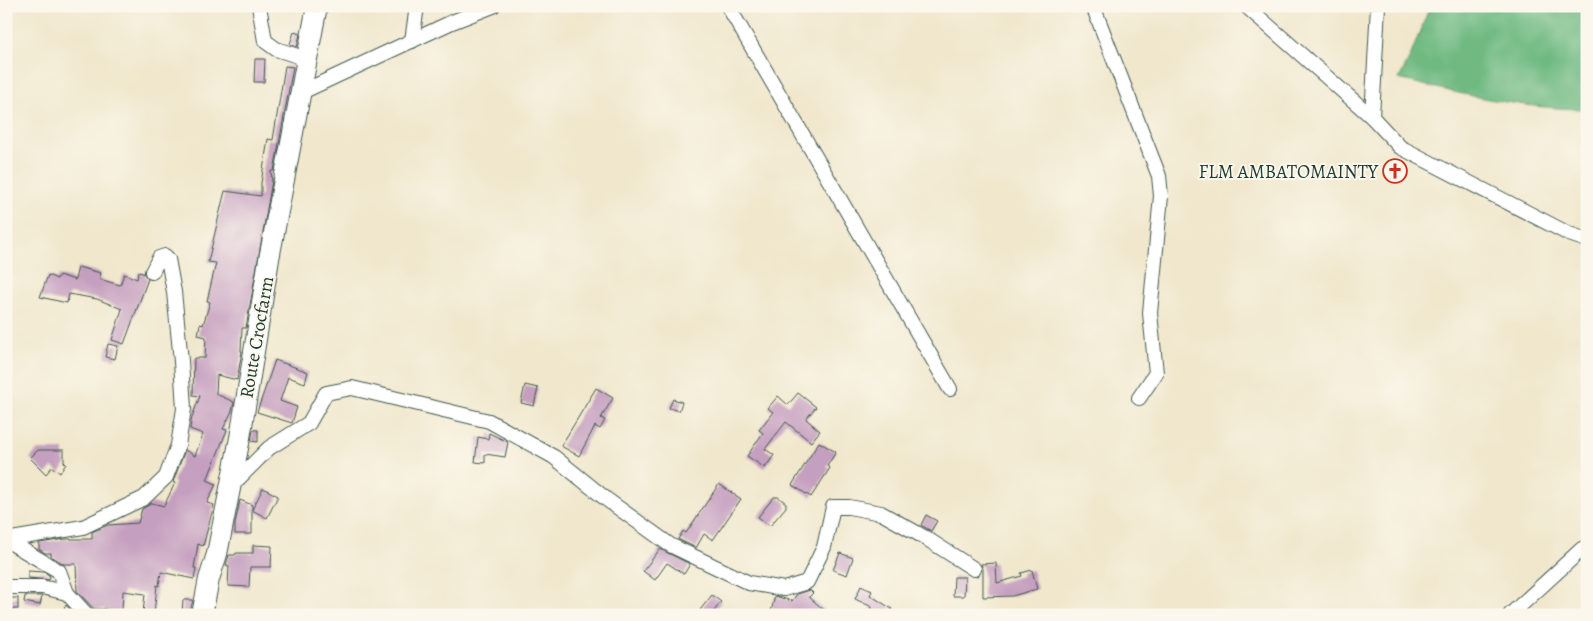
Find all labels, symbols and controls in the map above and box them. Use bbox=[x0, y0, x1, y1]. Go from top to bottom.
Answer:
church icon: FLM AMBATOMAINTY bbox=[1382, 158, 1408, 184]
place label: FLM AMBATOMAINTY bbox=[1198, 159, 1379, 185]
street label: Route Crocfarm bbox=[233, 274, 281, 400]

